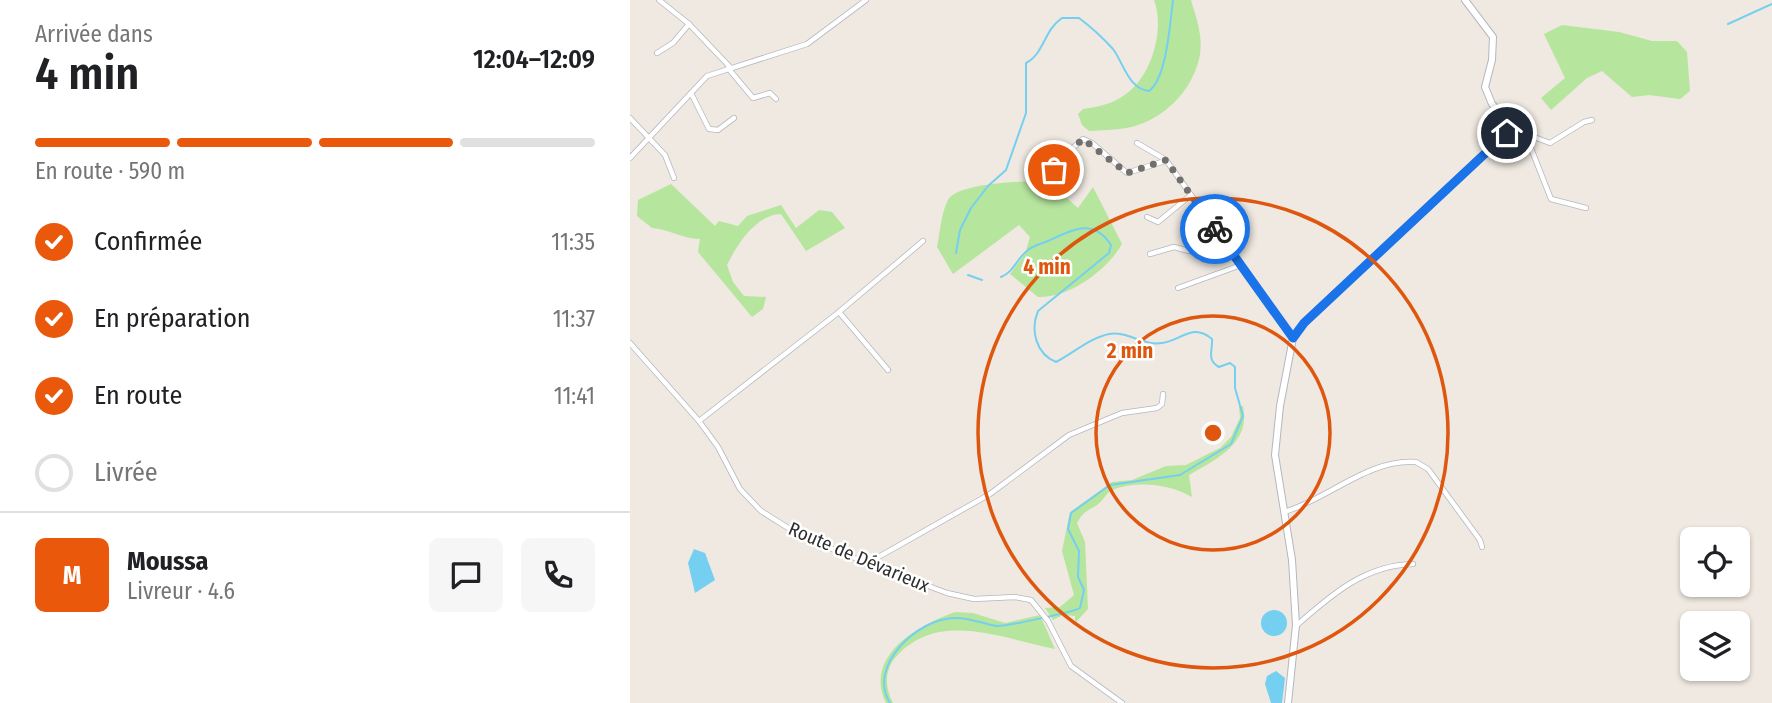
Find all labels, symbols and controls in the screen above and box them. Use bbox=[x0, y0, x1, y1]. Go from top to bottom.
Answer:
text: Arrivée dans bbox=[35, 20, 153, 48]
text: 12:04–12:09 bbox=[473, 44, 595, 75]
text: 4 min bbox=[35, 46, 139, 101]
pin bbox=[1477, 103, 1537, 163]
icon: home bbox=[1488, 114, 1526, 152]
pin bbox=[1024, 140, 1084, 200]
icon: bag bbox=[1035, 151, 1073, 189]
text: En route · 590 m bbox=[35, 157, 185, 185]
courier bbox=[1180, 194, 1250, 264]
icon: bike bbox=[1196, 210, 1234, 248]
icon: check bbox=[35, 223, 73, 261]
text: Confirmée bbox=[94, 226, 202, 257]
text: 11:35 bbox=[551, 228, 595, 256]
text: 4 min bbox=[1023, 254, 1071, 280]
icon: check bbox=[35, 300, 73, 338]
text: En préparation bbox=[94, 303, 251, 334]
text: 11:37 bbox=[553, 305, 595, 333]
text: 2 min bbox=[1106, 338, 1153, 364]
icon: check bbox=[35, 377, 73, 415]
text: En route bbox=[94, 380, 182, 411]
text: 11:41 bbox=[554, 382, 595, 410]
centre of rings bbox=[1201, 421, 1225, 445]
text: Livrée bbox=[94, 457, 158, 488]
street label: Route de Dévarieux bbox=[785, 517, 933, 597]
map controls bbox=[1680, 527, 1750, 681]
button: locate bbox=[1680, 527, 1750, 597]
button: chat bbox=[429, 538, 503, 612]
button: phone bbox=[521, 538, 595, 612]
text: Moussa bbox=[127, 546, 208, 577]
text: M bbox=[63, 560, 81, 591]
text: Livreur · 4.6 bbox=[127, 577, 235, 605]
button: layers bbox=[1680, 611, 1750, 681]

